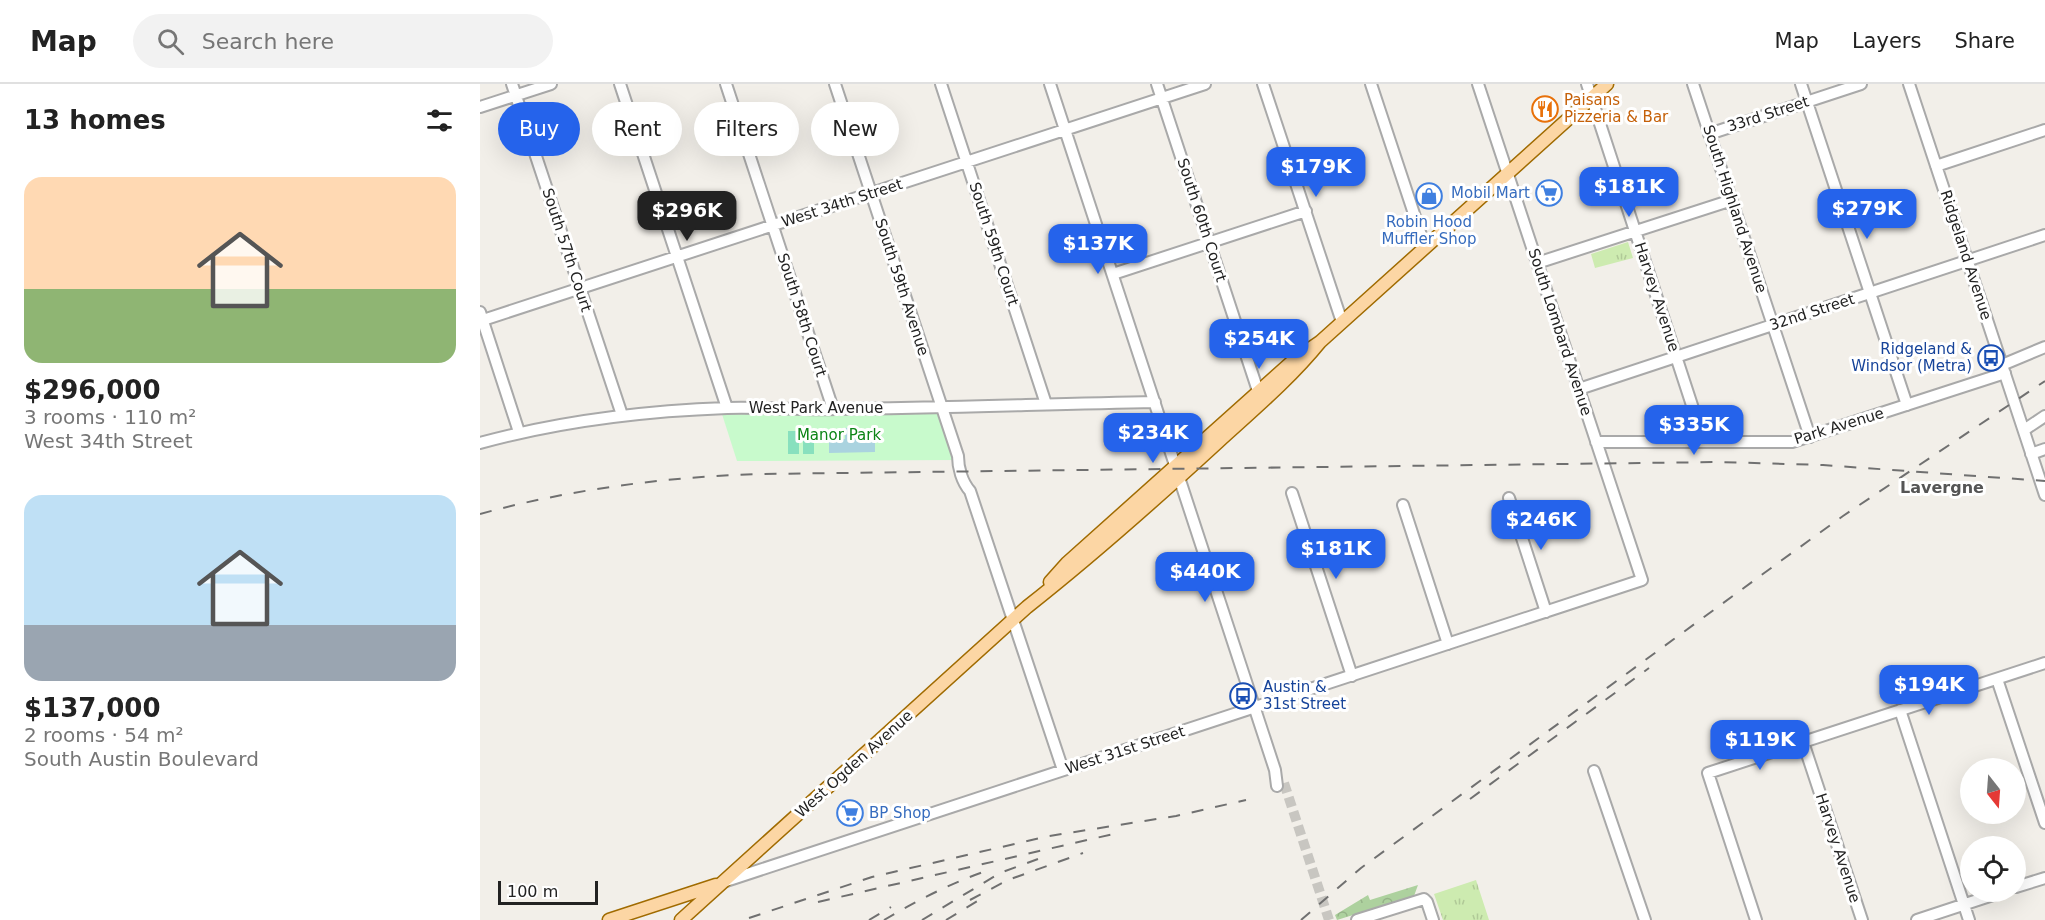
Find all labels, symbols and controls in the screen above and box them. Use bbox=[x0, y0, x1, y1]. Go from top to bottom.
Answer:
search box bbox=[133, 14, 553, 68]
text: Map bbox=[30, 25, 97, 58]
icon: search bbox=[154, 25, 187, 58]
text: Search here bbox=[202, 29, 334, 54]
text: Map bbox=[1775, 29, 1819, 53]
text: Layers bbox=[1852, 29, 1921, 53]
text: Share bbox=[1954, 29, 2015, 53]
place label: Paisans Pizzeria & Bar bbox=[1564, 91, 1669, 126]
street label: 33rd Street bbox=[1725, 92, 1811, 136]
restaurant icon: Paisans Pizzeria & Bar bbox=[1530, 94, 1560, 124]
chip: Buy bbox=[498, 102, 580, 156]
chip: Rent bbox=[592, 102, 682, 156]
chip: Filters bbox=[694, 102, 799, 156]
chip: New bbox=[811, 102, 899, 156]
icon: filters bbox=[423, 104, 456, 137]
text: 13 homes bbox=[24, 105, 166, 135]
street label: South Highland Avenue bbox=[1699, 123, 1771, 295]
pin: $179K bbox=[1274, 147, 1358, 198]
text: $179K bbox=[1280, 154, 1352, 178]
street label: South 60th Court bbox=[1174, 156, 1230, 284]
pin: $181K bbox=[1587, 167, 1671, 218]
text: $181K bbox=[1593, 174, 1665, 198]
street label: West 34th Street bbox=[779, 175, 905, 231]
supermarket icon: Mobil Mart bbox=[1534, 178, 1564, 208]
street label: South 59th Court bbox=[966, 180, 1022, 308]
shop icon: Robin Hood Muffler Shop bbox=[1414, 181, 1444, 211]
place label: Mobil Mart bbox=[1451, 184, 1530, 202]
street label: South 57th Court bbox=[539, 186, 595, 314]
street label: Ridgeland Avenue bbox=[1936, 188, 1996, 322]
pin: $279K bbox=[1825, 189, 1909, 240]
pin: $296K bbox=[645, 191, 729, 242]
text: $279K bbox=[1831, 196, 1903, 220]
text: $296K bbox=[651, 198, 723, 222]
place label: Robin Hood Muffler Shop bbox=[1382, 213, 1476, 248]
icon: home bbox=[186, 216, 294, 324]
street label: South 59th Avenue bbox=[871, 216, 933, 358]
pin: $137K bbox=[1056, 224, 1140, 275]
text: $137K bbox=[1062, 231, 1134, 255]
street label: Harvey Avenue bbox=[1631, 240, 1683, 354]
street label: South Lombard Avenue bbox=[1524, 246, 1596, 418]
street label: South 58th Court bbox=[774, 251, 830, 379]
street label: 32nd Street bbox=[1767, 290, 1857, 334]
pin: $254K bbox=[1217, 319, 1301, 370]
text: $254K bbox=[1223, 326, 1295, 350]
place label: Ridgeland & Windsor (Metra) bbox=[1851, 340, 1972, 375]
bus stop icon: Ridgeland & Windsor (Metra) bbox=[1976, 343, 2006, 373]
text: $296,000 bbox=[24, 375, 161, 405]
street label: West Park Avenue bbox=[749, 399, 883, 417]
street label: Park Avenue bbox=[1792, 404, 1886, 448]
text: 3 rooms · 110 m² bbox=[24, 405, 196, 429]
pin: $335K bbox=[1652, 405, 1736, 456]
text: $335K bbox=[1658, 412, 1730, 436]
pin: $234K bbox=[1111, 413, 1195, 464]
text: $234K bbox=[1117, 420, 1189, 444]
park label: Manor Park bbox=[797, 426, 881, 444]
text: West 34th Street bbox=[24, 429, 193, 453]
district label: Lavergne bbox=[1900, 478, 1984, 497]
pin: $246K bbox=[1499, 500, 1583, 551]
text: $246K bbox=[1505, 507, 1577, 531]
pin: $181K bbox=[1294, 529, 1378, 580]
icon: home bbox=[186, 534, 294, 642]
text: $181K bbox=[1300, 536, 1372, 560]
pin: $440K bbox=[1163, 552, 1247, 603]
text: $440K bbox=[1169, 559, 1241, 583]
pin: $194K bbox=[1887, 665, 1971, 716]
text: $194K bbox=[1893, 672, 1965, 696]
place label: Austin & 31st Street bbox=[1263, 678, 1346, 713]
bus stop icon: Austin & 31st Street bbox=[1228, 681, 1258, 711]
text: $137,000 bbox=[24, 693, 161, 723]
street label: West Ogden Avenue bbox=[792, 707, 916, 821]
pin: $119K bbox=[1718, 720, 1802, 771]
street label: West 31st Street bbox=[1063, 722, 1187, 778]
text: 2 rooms · 54 m² bbox=[24, 723, 184, 747]
text: $119K bbox=[1724, 727, 1796, 751]
text: South Austin Boulevard bbox=[24, 747, 259, 771]
north arrow bbox=[1960, 758, 2026, 824]
map controls bbox=[1960, 758, 2026, 902]
street label: Harvey Avenue bbox=[1812, 791, 1864, 905]
supermarket icon: BP Shop bbox=[835, 798, 865, 828]
place label: BP Shop bbox=[869, 804, 931, 822]
button: locate bbox=[1960, 836, 2026, 902]
scale bar bbox=[498, 878, 598, 906]
text: 100 m bbox=[507, 882, 558, 901]

